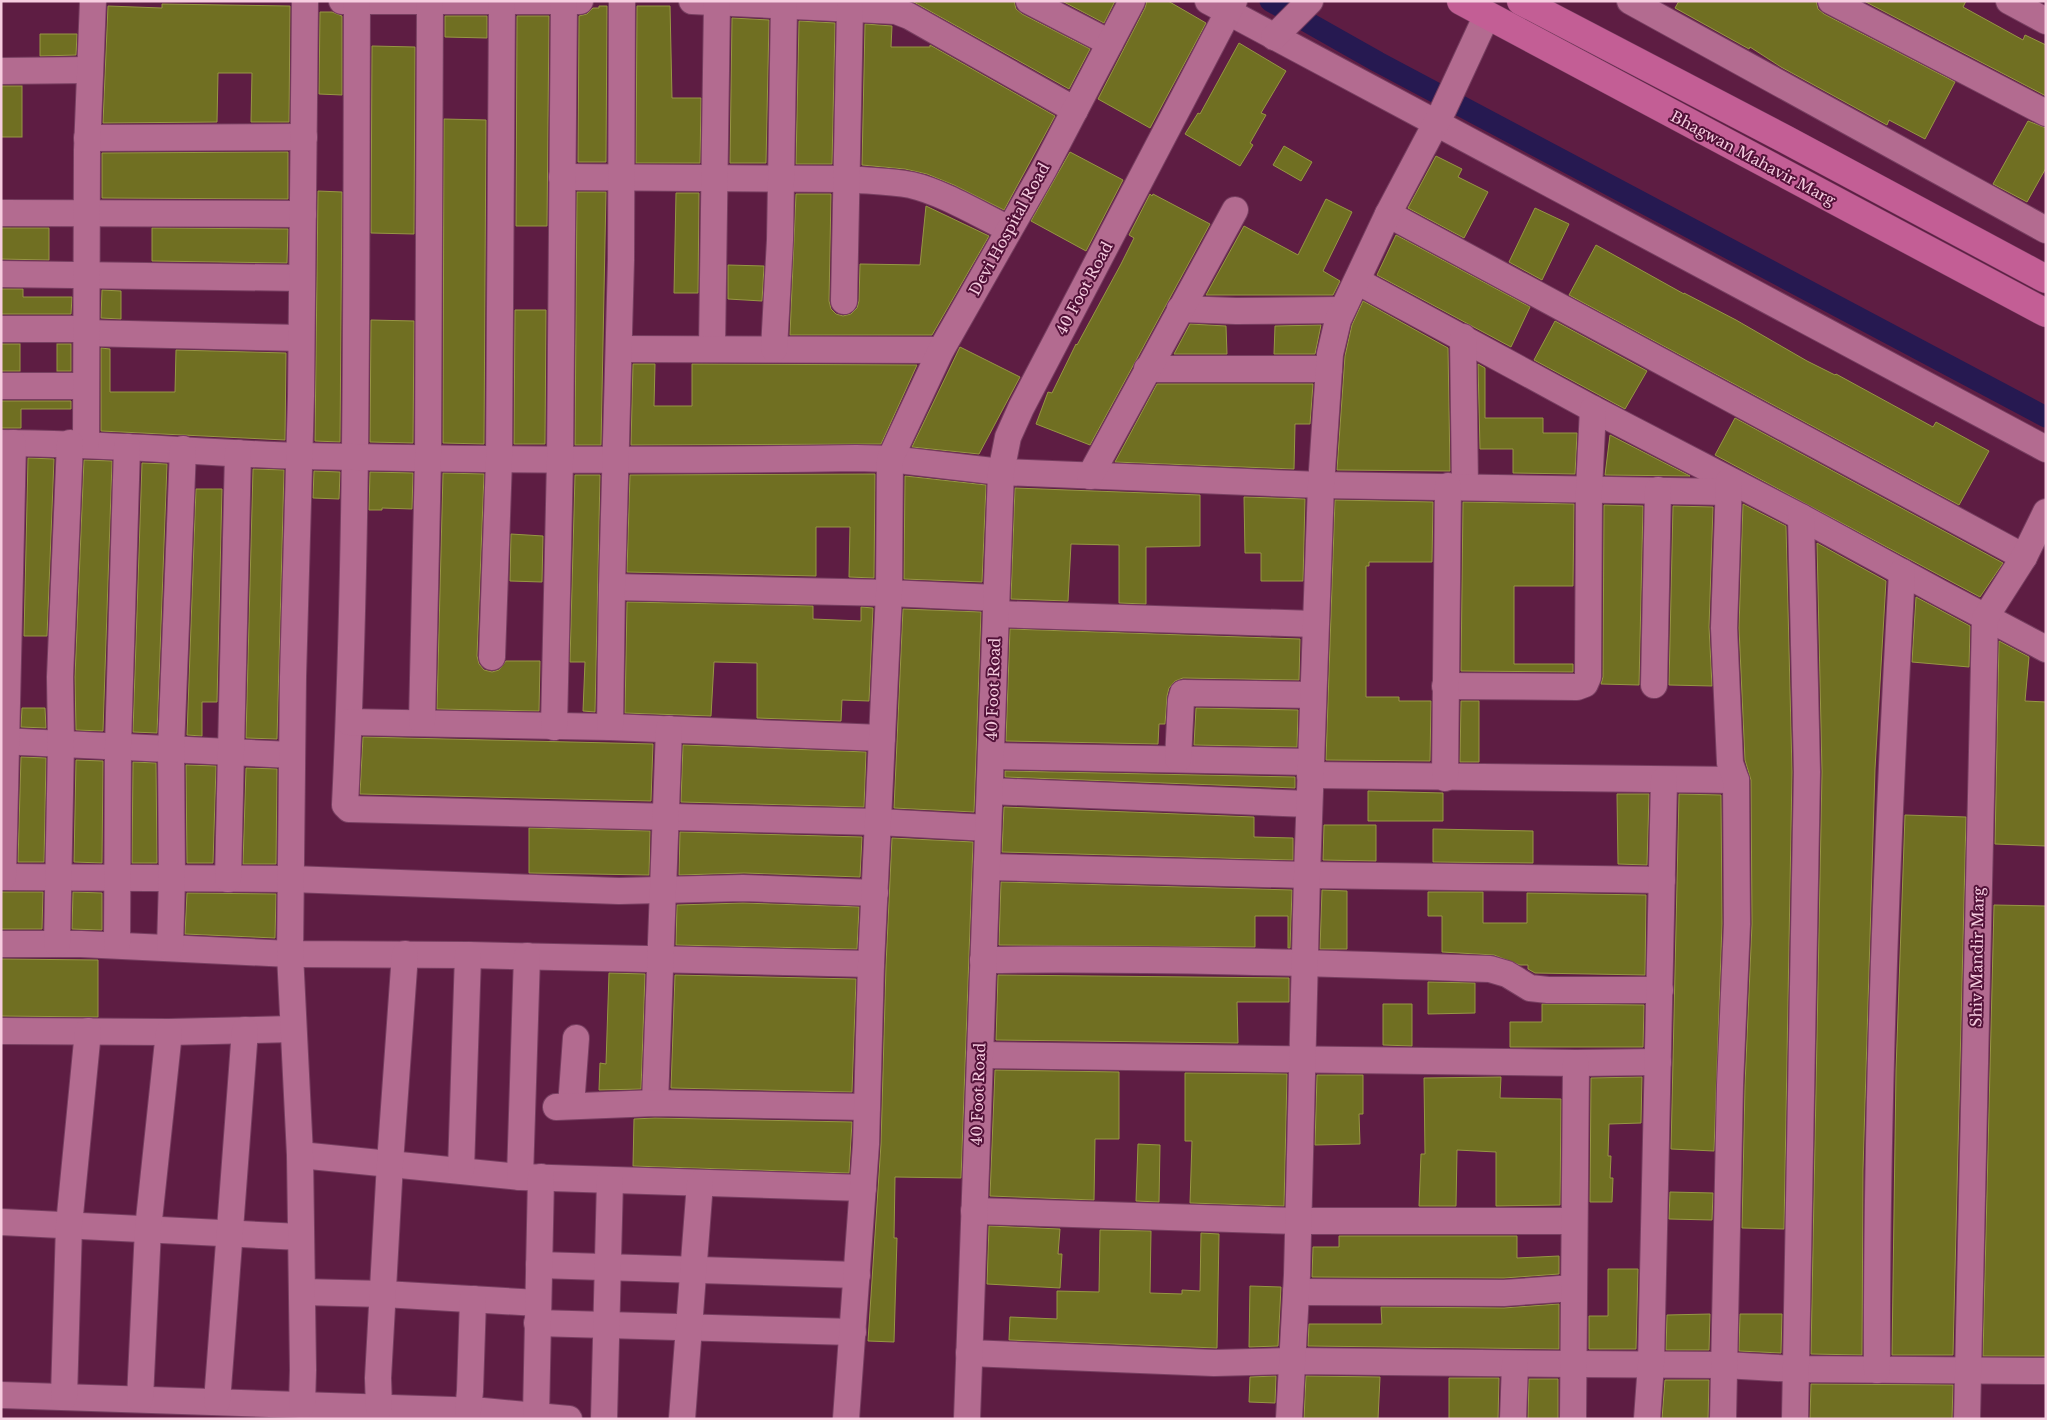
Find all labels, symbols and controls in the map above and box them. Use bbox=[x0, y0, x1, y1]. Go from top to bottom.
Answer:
street label: Bhagwan Mahavir Marg bbox=[1667, 106, 1840, 210]
street label: Devi Hospital Road bbox=[965, 159, 1053, 299]
street label: 40 Foot Road bbox=[1051, 238, 1117, 338]
street label: 40 Foot Road bbox=[982, 637, 1004, 741]
street label: Shiv Mandir Marg bbox=[1966, 886, 1988, 1027]
street label: 40 Foot Road bbox=[967, 1042, 989, 1146]

